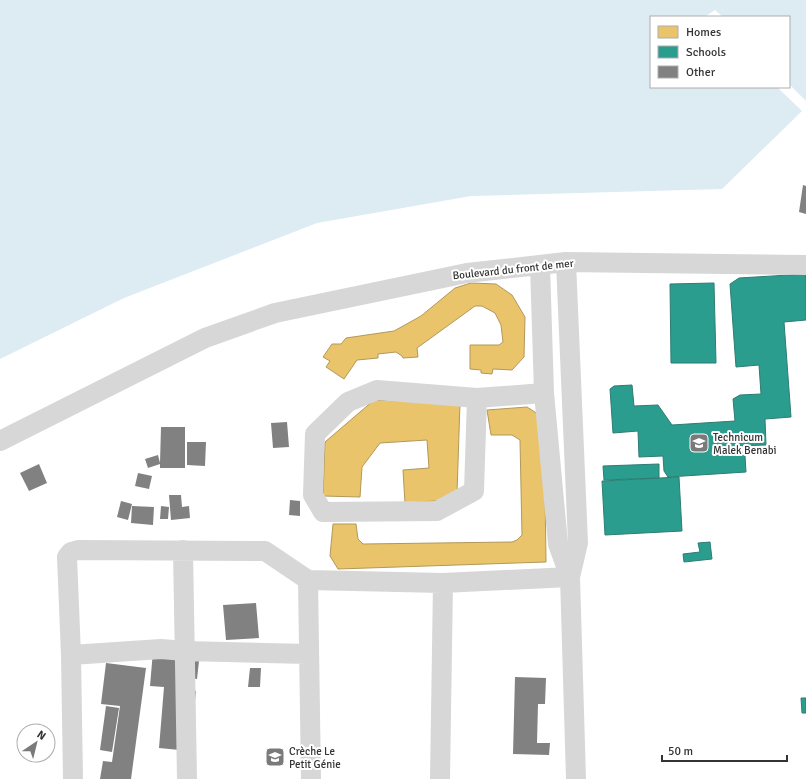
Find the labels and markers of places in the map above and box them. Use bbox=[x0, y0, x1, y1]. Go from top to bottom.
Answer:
place label: Technicum Malek Benabi bbox=[713, 431, 777, 457]
school or university icon: Technicum Malek Benabi bbox=[688, 432, 710, 454]
place label: Crèche Le Petit Génie bbox=[289, 745, 341, 771]
school or university icon: Crèche Le Petit Génie bbox=[264, 746, 286, 768]

